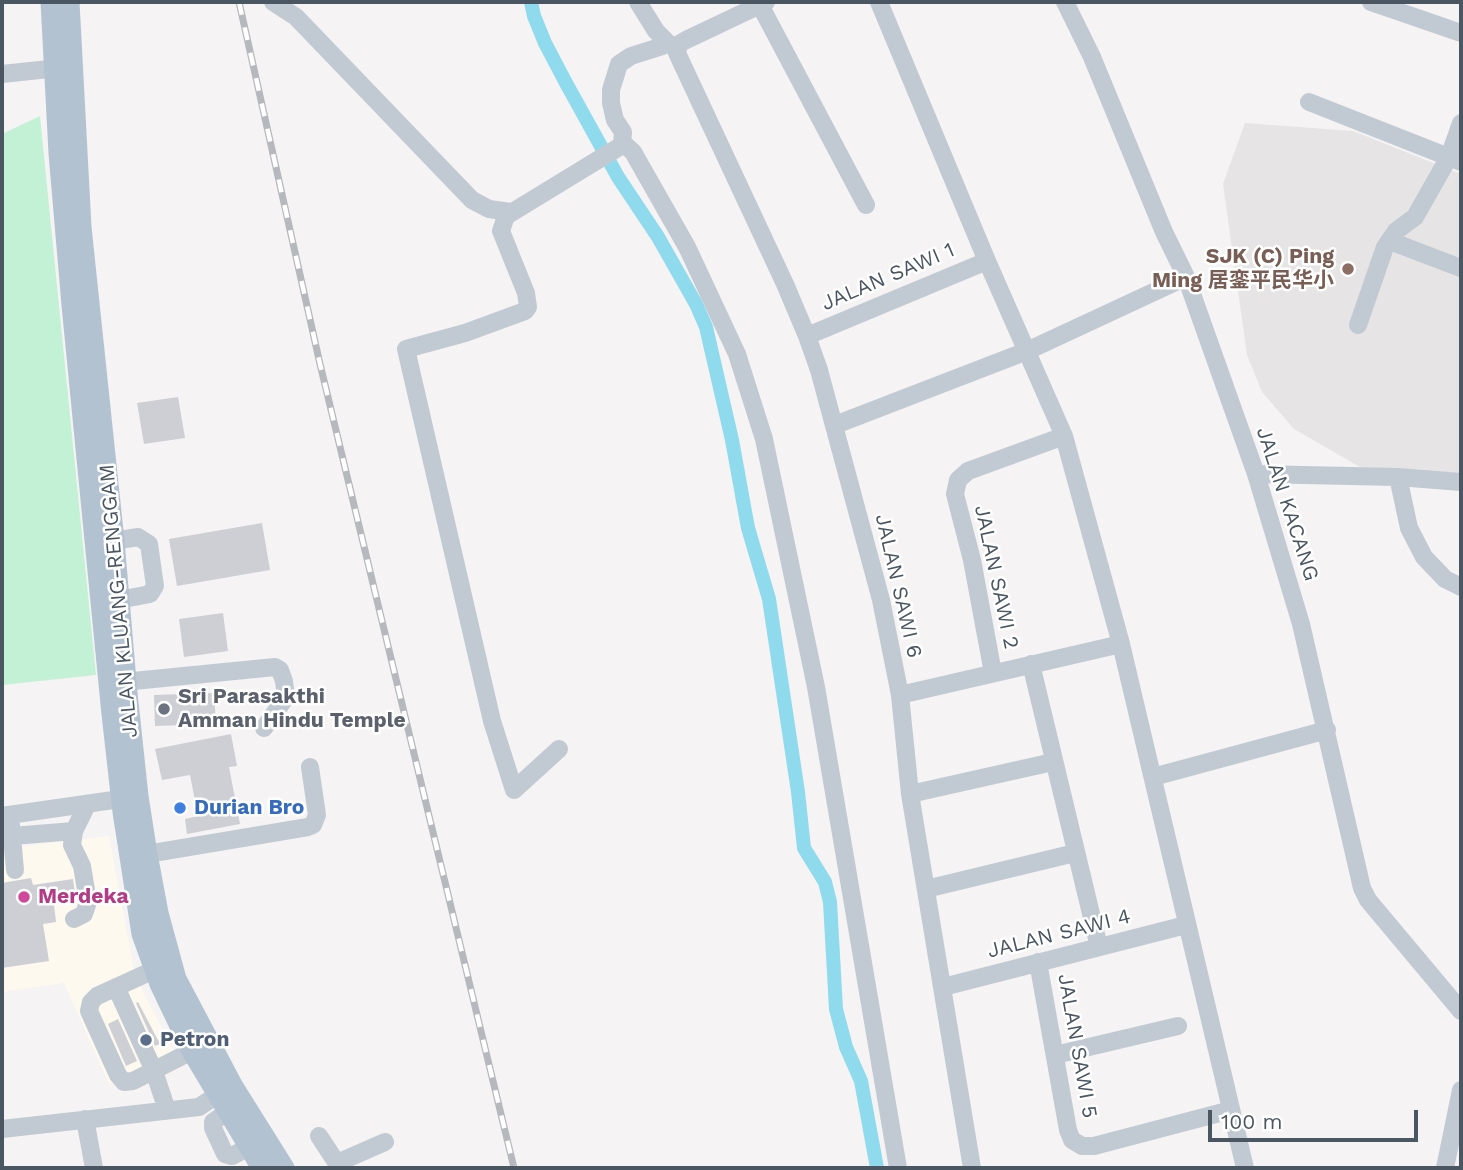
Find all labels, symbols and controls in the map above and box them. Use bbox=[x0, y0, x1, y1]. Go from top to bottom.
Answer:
street label: JALAN SAWI 1 bbox=[818, 238, 958, 316]
place label: SJK (C) Ping Ming 居銮平民华小 bbox=[1152, 244, 1334, 294]
marker: SJK (C) Ping Ming 居銮平民华小 bbox=[1340, 261, 1356, 277]
street label: JALAN KACANG bbox=[1250, 424, 1324, 584]
street label: JALAN KLUANG-RENGGAM bbox=[94, 463, 144, 739]
street label: JALAN SAWI 2 bbox=[968, 503, 1024, 651]
street label: JALAN SAWI 6 bbox=[869, 512, 927, 660]
place label: Sri Parasakthi Amman Hindu Temple bbox=[178, 684, 406, 734]
marker: Sri Parasakthi Amman Hindu Temple bbox=[156, 701, 172, 717]
place label: Durian Bro bbox=[194, 795, 304, 821]
marker: Durian Bro bbox=[172, 800, 188, 816]
place label: Merdeka bbox=[38, 884, 129, 910]
marker: Merdeka bbox=[16, 889, 32, 905]
street label: JALAN SAWI 4 bbox=[985, 904, 1133, 964]
street label: JALAN SAWI 5 bbox=[1052, 972, 1102, 1120]
place label: Petron bbox=[160, 1027, 229, 1053]
marker: Petron bbox=[138, 1032, 154, 1048]
scale bar bbox=[1211, 1096, 1421, 1140]
text: 100 m bbox=[1221, 1109, 1283, 1134]

